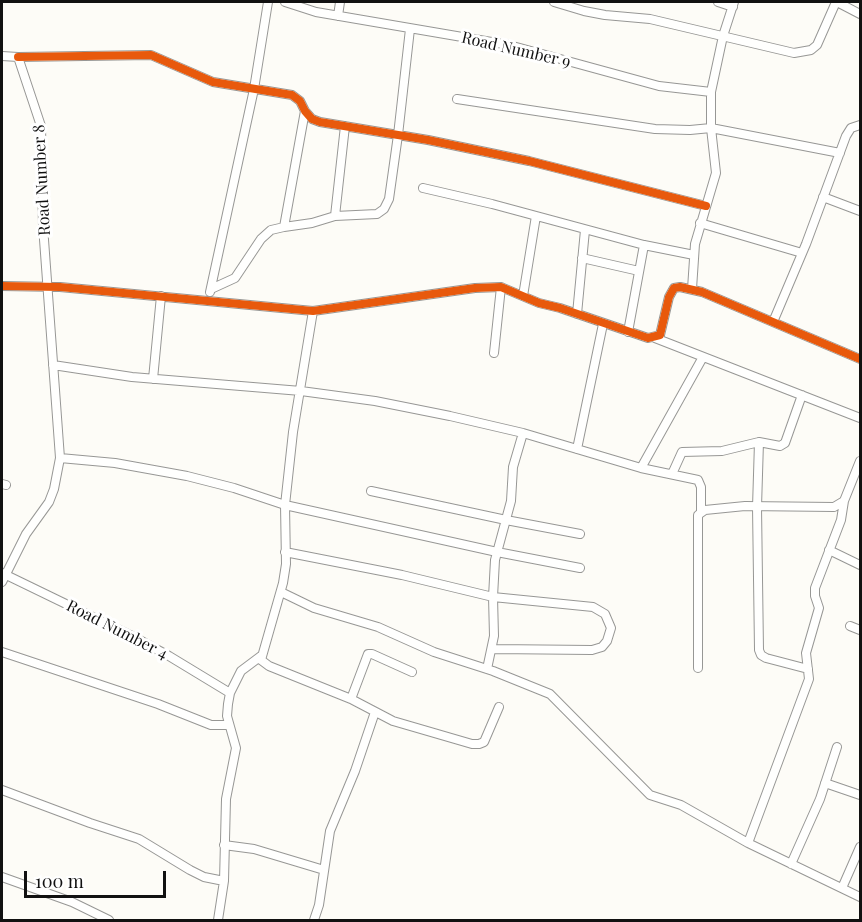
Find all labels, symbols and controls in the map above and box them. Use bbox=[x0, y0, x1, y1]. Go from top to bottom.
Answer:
street label: Road Number 9 bbox=[460, 28, 572, 72]
street label: Road Number 8 bbox=[29, 124, 55, 236]
street label: Road Number 4 bbox=[63, 596, 171, 664]
scale bar bbox=[27, 859, 170, 897]
text: 100 m bbox=[35, 869, 84, 893]

